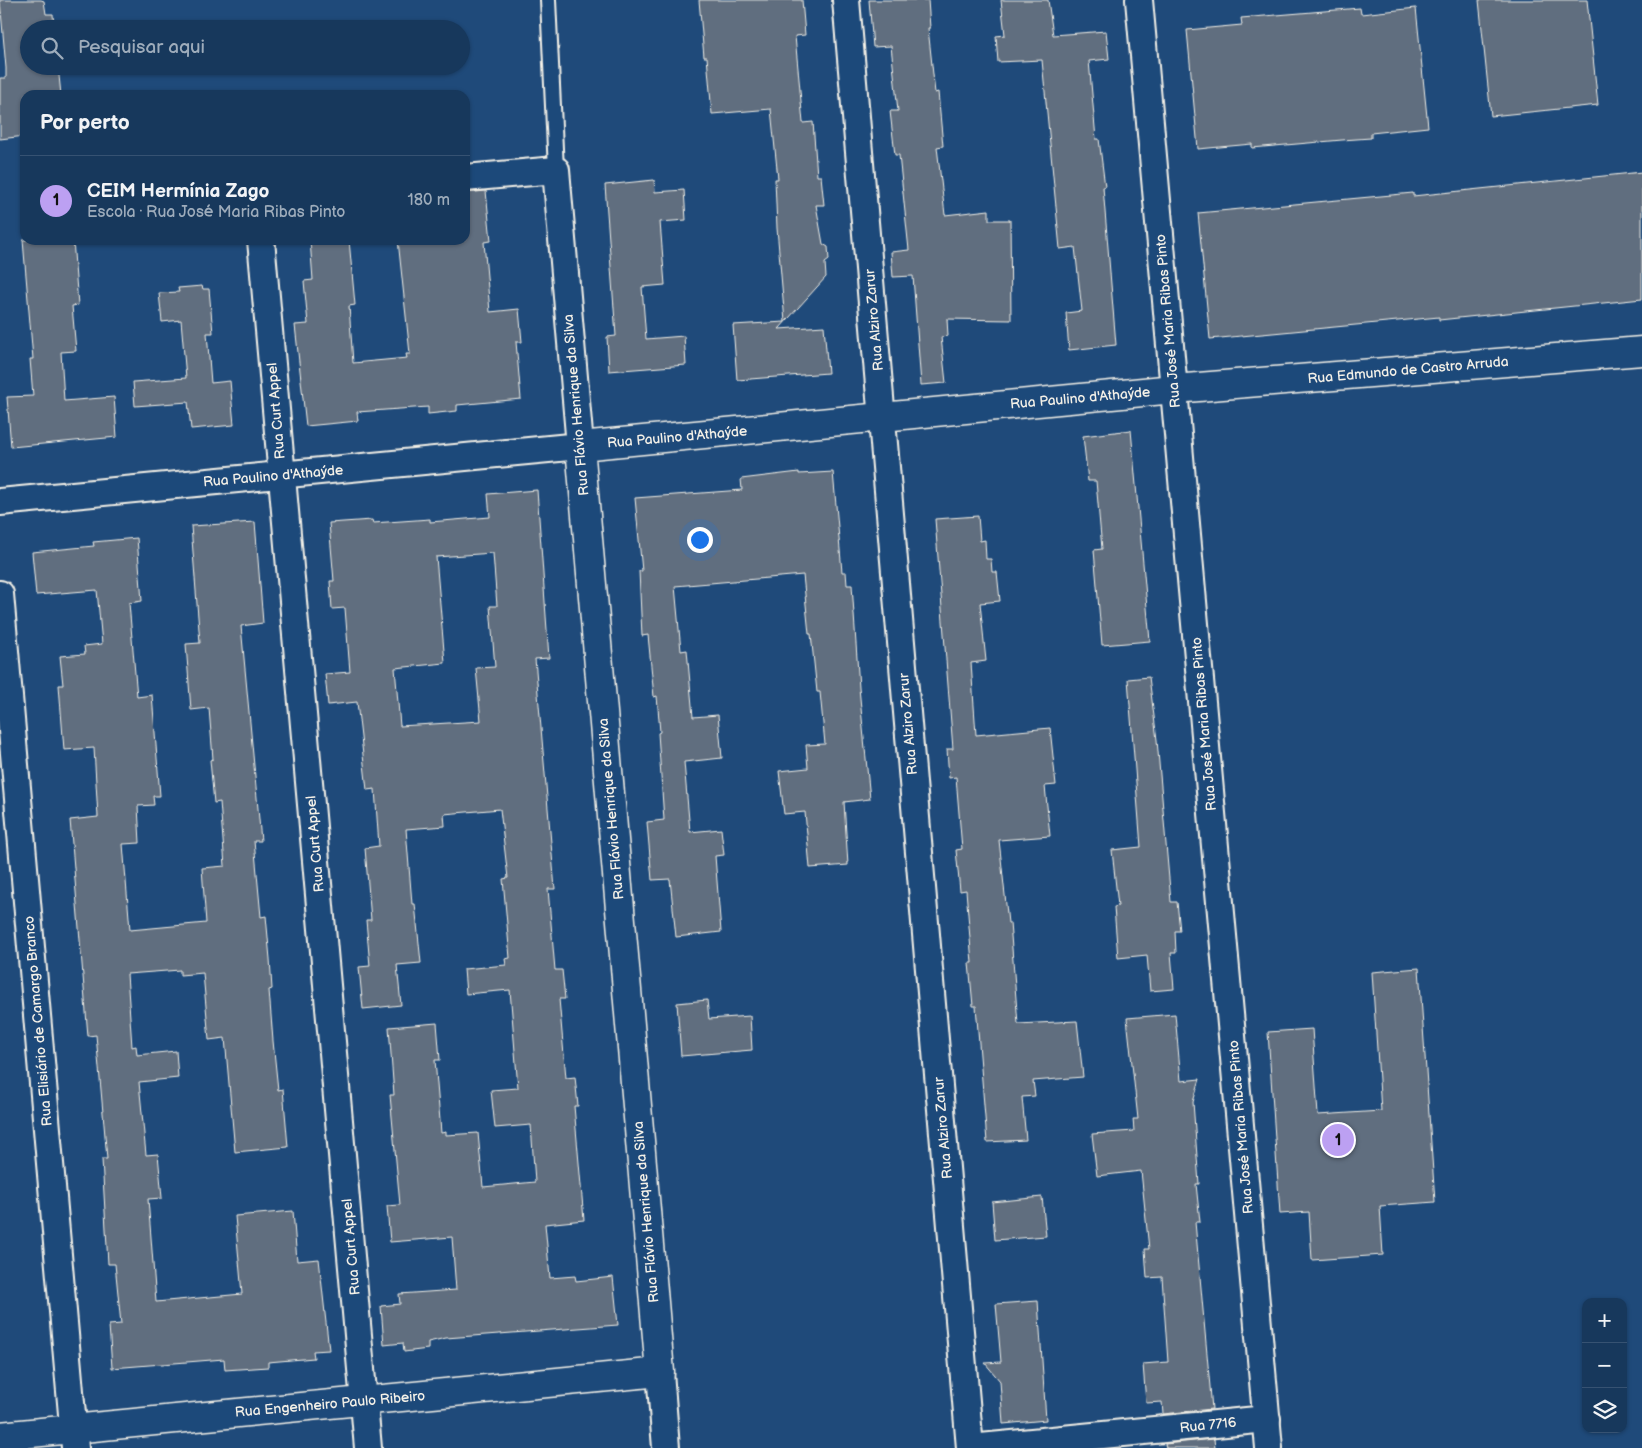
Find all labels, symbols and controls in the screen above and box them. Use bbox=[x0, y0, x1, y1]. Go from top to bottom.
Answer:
search box bbox=[20, 20, 470, 75]
icon: search bbox=[38, 34, 66, 62]
text: Pesquisar aqui bbox=[78, 36, 205, 59]
text: Por perto bbox=[40, 110, 130, 135]
text: CEIM Hermínia Zago bbox=[87, 180, 269, 203]
text: 1 bbox=[53, 191, 59, 210]
text: 180 m bbox=[408, 191, 450, 210]
text: Escola · Rua José Maria Ribas Pinto bbox=[87, 203, 345, 222]
street label: Rua José Maria Ribas Pinto bbox=[1152, 233, 1184, 409]
street label: Rua Alziro Zarur bbox=[861, 268, 887, 372]
street label: Rua Flávio Henrique da Silva bbox=[560, 313, 592, 496]
street label: Rua Edmundo de Castro Arruda bbox=[1307, 353, 1509, 387]
street label: Rua Curt Appel bbox=[263, 362, 289, 460]
street label: Rua Paulino d'Athaýde bbox=[1009, 383, 1151, 413]
street label: Rua Paulino d'Athaýde bbox=[606, 422, 748, 452]
street label: Rua Paulino d'Athaýde bbox=[202, 461, 344, 491]
your location bbox=[687, 527, 713, 553]
street label: Rua José Maria Ribas Pinto bbox=[1188, 636, 1220, 812]
street label: Rua Alziro Zarur bbox=[895, 672, 921, 776]
street label: Rua Flávio Henrique da Silva bbox=[595, 717, 627, 900]
street label: Rua Curt Appel bbox=[302, 795, 328, 893]
street label: Rua Elisiário de Camargo Branco bbox=[20, 915, 56, 1127]
street label: Rua José Maria Ribas Pinto bbox=[1225, 1039, 1257, 1215]
street label: Rua Alziro Zarur bbox=[930, 1076, 956, 1180]
street label: Rua Flávio Henrique da Silva bbox=[630, 1120, 662, 1303]
pin: 1 bbox=[1322, 1121, 1354, 1159]
street label: Rua Curt Appel bbox=[338, 1198, 364, 1296]
map controls bbox=[1582, 1298, 1627, 1433]
button: + bbox=[1582, 1298, 1627, 1343]
button: − bbox=[1582, 1343, 1627, 1388]
street label: Rua Engenheiro Paulo Ribeiro bbox=[234, 1387, 426, 1421]
button: layers bbox=[1582, 1388, 1627, 1433]
street label: Rua 7716 bbox=[1179, 1414, 1238, 1436]

